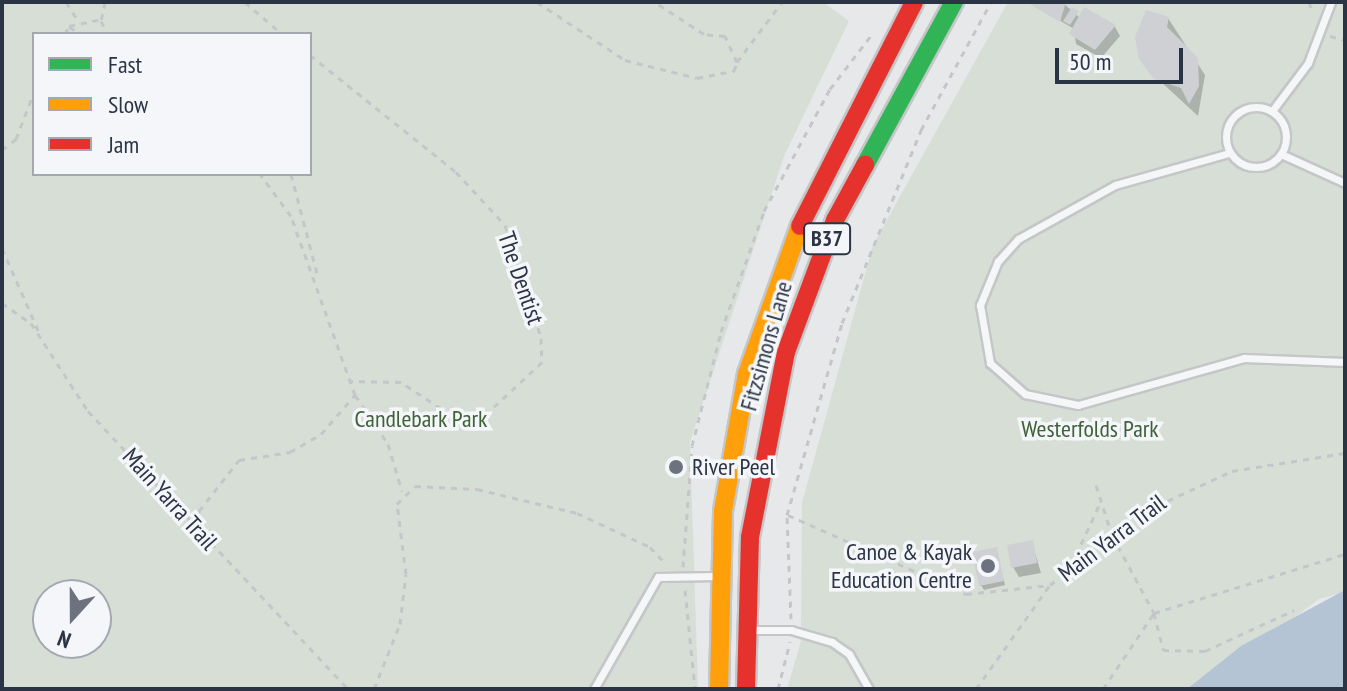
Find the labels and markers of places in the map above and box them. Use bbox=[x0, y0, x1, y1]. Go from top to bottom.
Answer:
place label: River Peel bbox=[692, 453, 775, 481]
marker: River Peel bbox=[667, 458, 685, 476]
place label: Canoe & Kayak Education Centre bbox=[831, 538, 972, 594]
marker: Canoe & Kayak Education Centre bbox=[979, 557, 997, 575]

